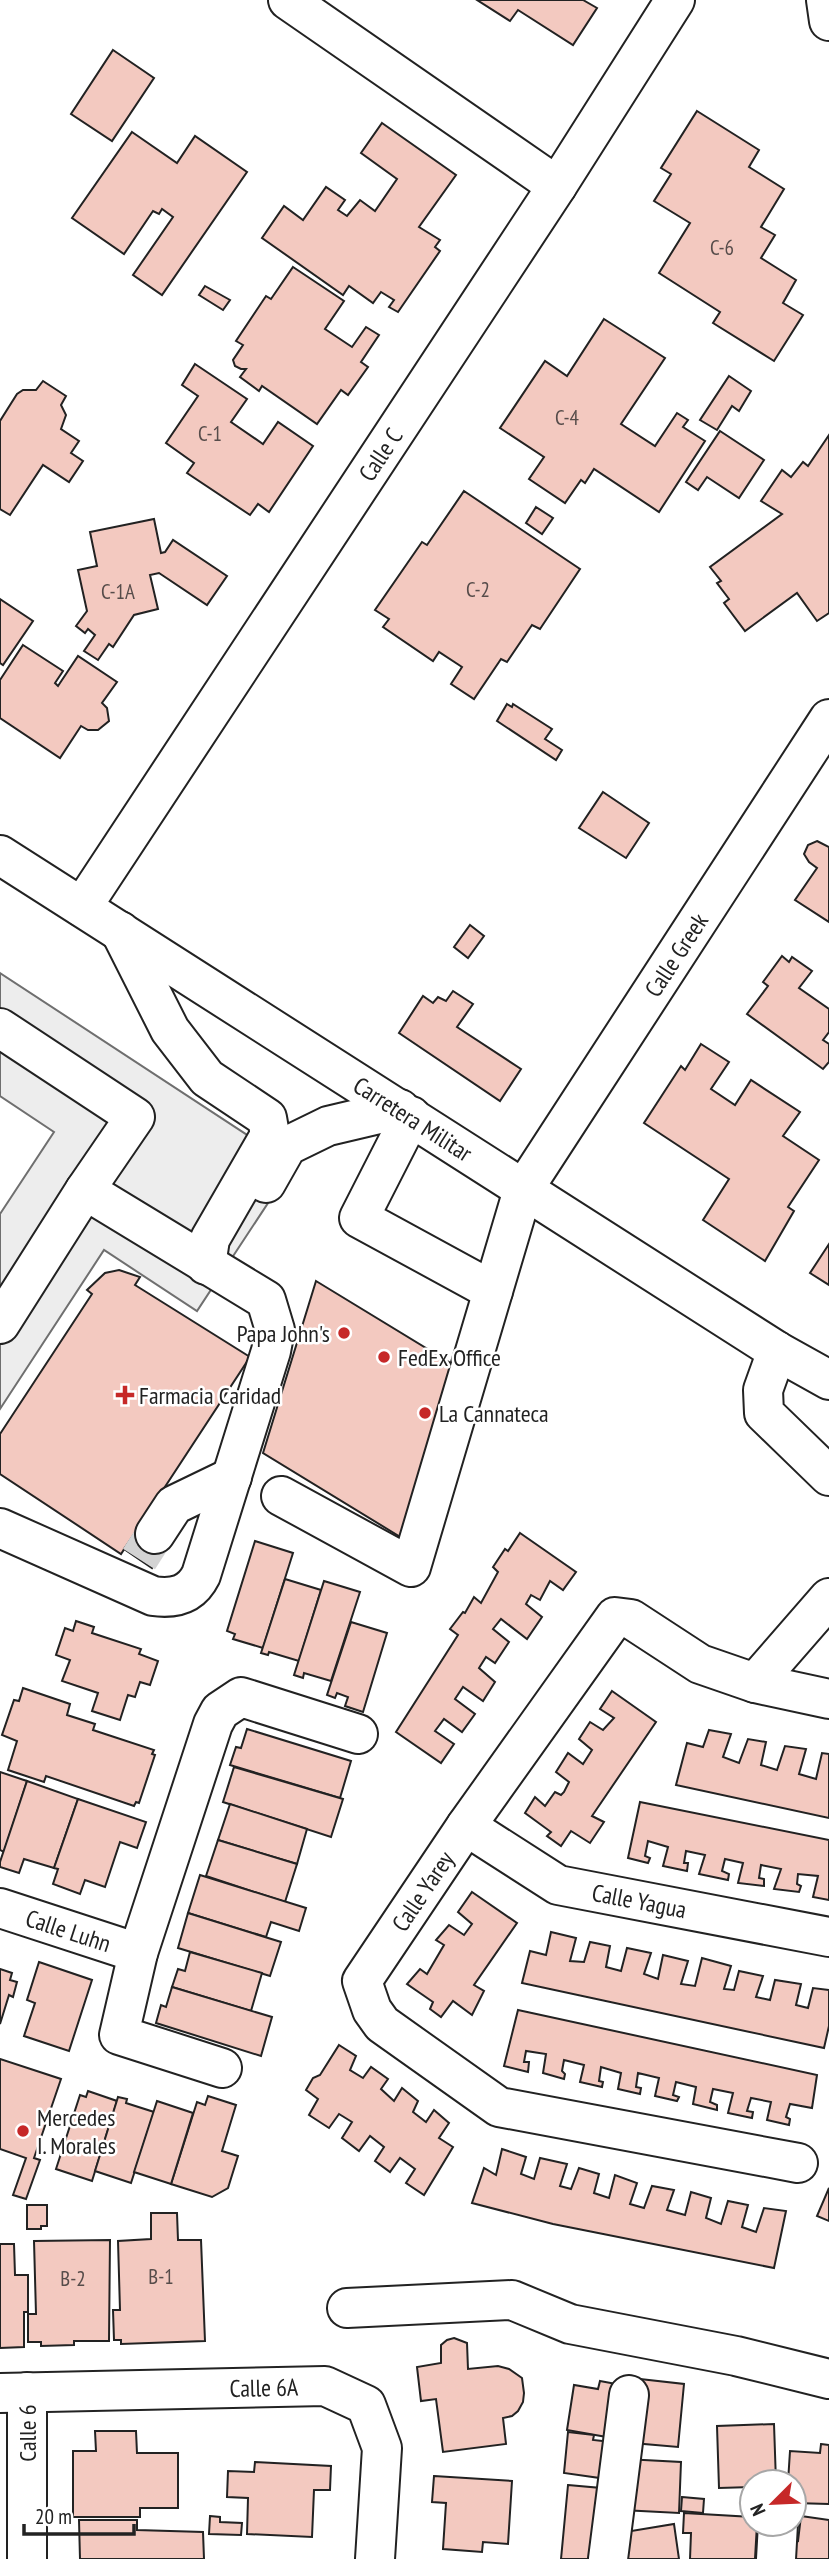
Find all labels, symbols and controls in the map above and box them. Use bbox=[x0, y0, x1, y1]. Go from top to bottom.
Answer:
house number: C-6 bbox=[710, 234, 734, 261]
house number: C-4 bbox=[555, 404, 579, 431]
house number: C-1 bbox=[198, 420, 222, 447]
street label: Calle C bbox=[351, 422, 409, 487]
house number: C-2 bbox=[466, 576, 490, 603]
house number: C-1A bbox=[101, 578, 135, 605]
street label: Calle Greek bbox=[637, 906, 715, 1003]
street label: Carretera Militar bbox=[348, 1069, 479, 1168]
place label: Papa John's bbox=[237, 1318, 330, 1349]
marker: Papa John's bbox=[336, 1325, 352, 1341]
place label: FedEx Office bbox=[398, 1342, 501, 1373]
marker: FedEx Office bbox=[376, 1349, 392, 1365]
place label: Farmacia Caridad bbox=[139, 1380, 281, 1411]
marker: Farmacia Caridad bbox=[117, 1387, 133, 1403]
place label: La Cannateca bbox=[439, 1398, 549, 1429]
marker: La Cannateca bbox=[417, 1405, 433, 1421]
street label: Calle Yarey bbox=[384, 1845, 460, 1937]
street label: Calle Yagua bbox=[589, 1876, 689, 1925]
street label: Calle Luhn bbox=[22, 1902, 115, 1959]
place label: Mercedes I. Morales bbox=[37, 2102, 116, 2161]
marker: Mercedes I. Morales bbox=[15, 2123, 31, 2139]
house number: B-1 bbox=[148, 2263, 174, 2290]
house number: B-2 bbox=[60, 2265, 86, 2292]
street label: Calle 6A bbox=[229, 2371, 299, 2404]
street label: Calle 6 bbox=[12, 2404, 43, 2462]
north arrow bbox=[738, 2468, 808, 2538]
scale bar bbox=[24, 2492, 135, 2536]
text: N bbox=[744, 2500, 771, 2519]
text: 20 m bbox=[35, 2503, 72, 2530]

